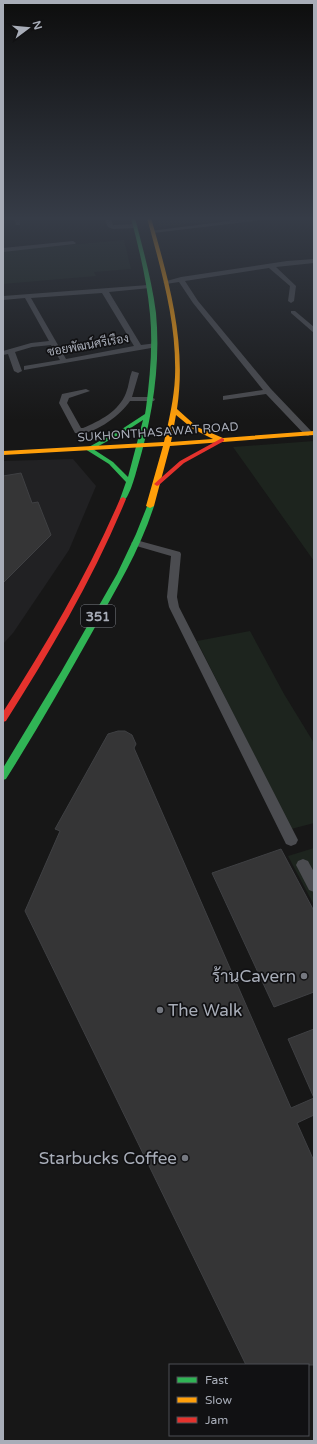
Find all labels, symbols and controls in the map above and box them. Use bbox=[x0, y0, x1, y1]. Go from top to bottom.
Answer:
north arrow bbox=[8, 8, 48, 48]
text: N bbox=[30, 19, 45, 31]
street label: ซอยพัฒน์ศรีเรือง bbox=[46, 330, 130, 359]
street label: SUKHONTHASAWAT ROAD bbox=[77, 419, 239, 445]
road number: 351 bbox=[81, 605, 115, 627]
place label: ร้านCavern bbox=[212, 966, 296, 987]
marker: ร้านCavern bbox=[299, 971, 309, 981]
place label: The Walk bbox=[168, 1000, 242, 1021]
marker: The Walk bbox=[155, 1005, 165, 1015]
place label: Starbucks Coffee bbox=[39, 1148, 177, 1169]
marker: Starbucks Coffee bbox=[180, 1153, 190, 1163]
legend bbox=[169, 1364, 309, 1436]
text: Fast bbox=[205, 1373, 229, 1387]
text: Slow bbox=[205, 1393, 232, 1407]
text: Jam bbox=[205, 1413, 228, 1427]

